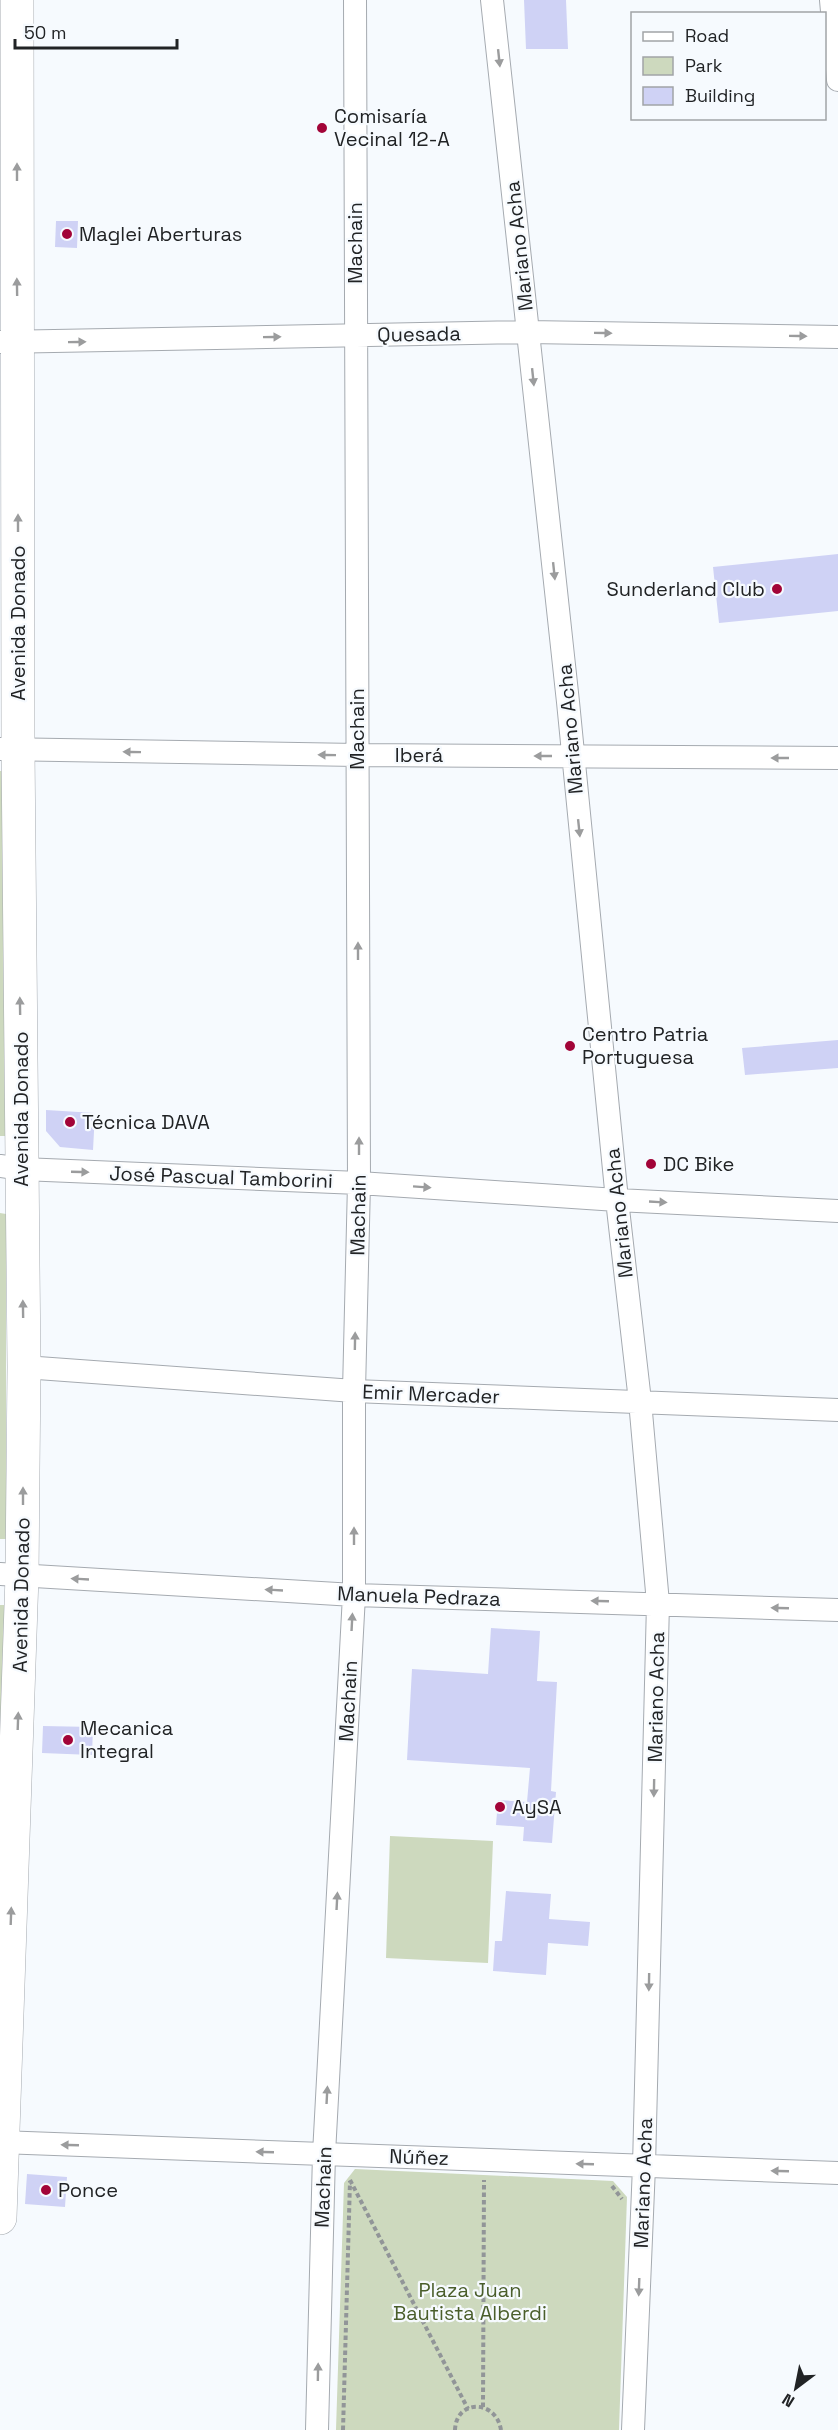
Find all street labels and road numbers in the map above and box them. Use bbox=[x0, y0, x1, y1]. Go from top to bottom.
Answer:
street label: Mariano Acha bbox=[499, 180, 539, 312]
street label: Machain bbox=[342, 202, 368, 284]
street label: Quesada bbox=[377, 320, 461, 348]
street label: Avenida Donado bbox=[5, 545, 31, 701]
street label: Mariano Acha bbox=[551, 663, 589, 795]
street label: Machain bbox=[344, 688, 370, 770]
street label: Iberá bbox=[395, 742, 443, 768]
street label: Avenida Donado bbox=[8, 1031, 34, 1187]
street label: Mariano Acha bbox=[599, 1147, 639, 1279]
street label: José Pascual Tamborini bbox=[109, 1160, 333, 1194]
street label: Machain bbox=[344, 1174, 372, 1256]
street label: Emir Mercader bbox=[362, 1379, 500, 1409]
street label: Avenida Donado bbox=[7, 1517, 35, 1673]
street label: Manuela Pedraza bbox=[337, 1580, 501, 1612]
street label: Mariano Acha bbox=[642, 1632, 670, 1762]
street label: Machain bbox=[333, 1660, 363, 1742]
street label: Mariano Acha bbox=[628, 2117, 658, 2249]
street label: Núñez bbox=[389, 2143, 449, 2171]
street label: Machain bbox=[309, 2146, 337, 2228]

